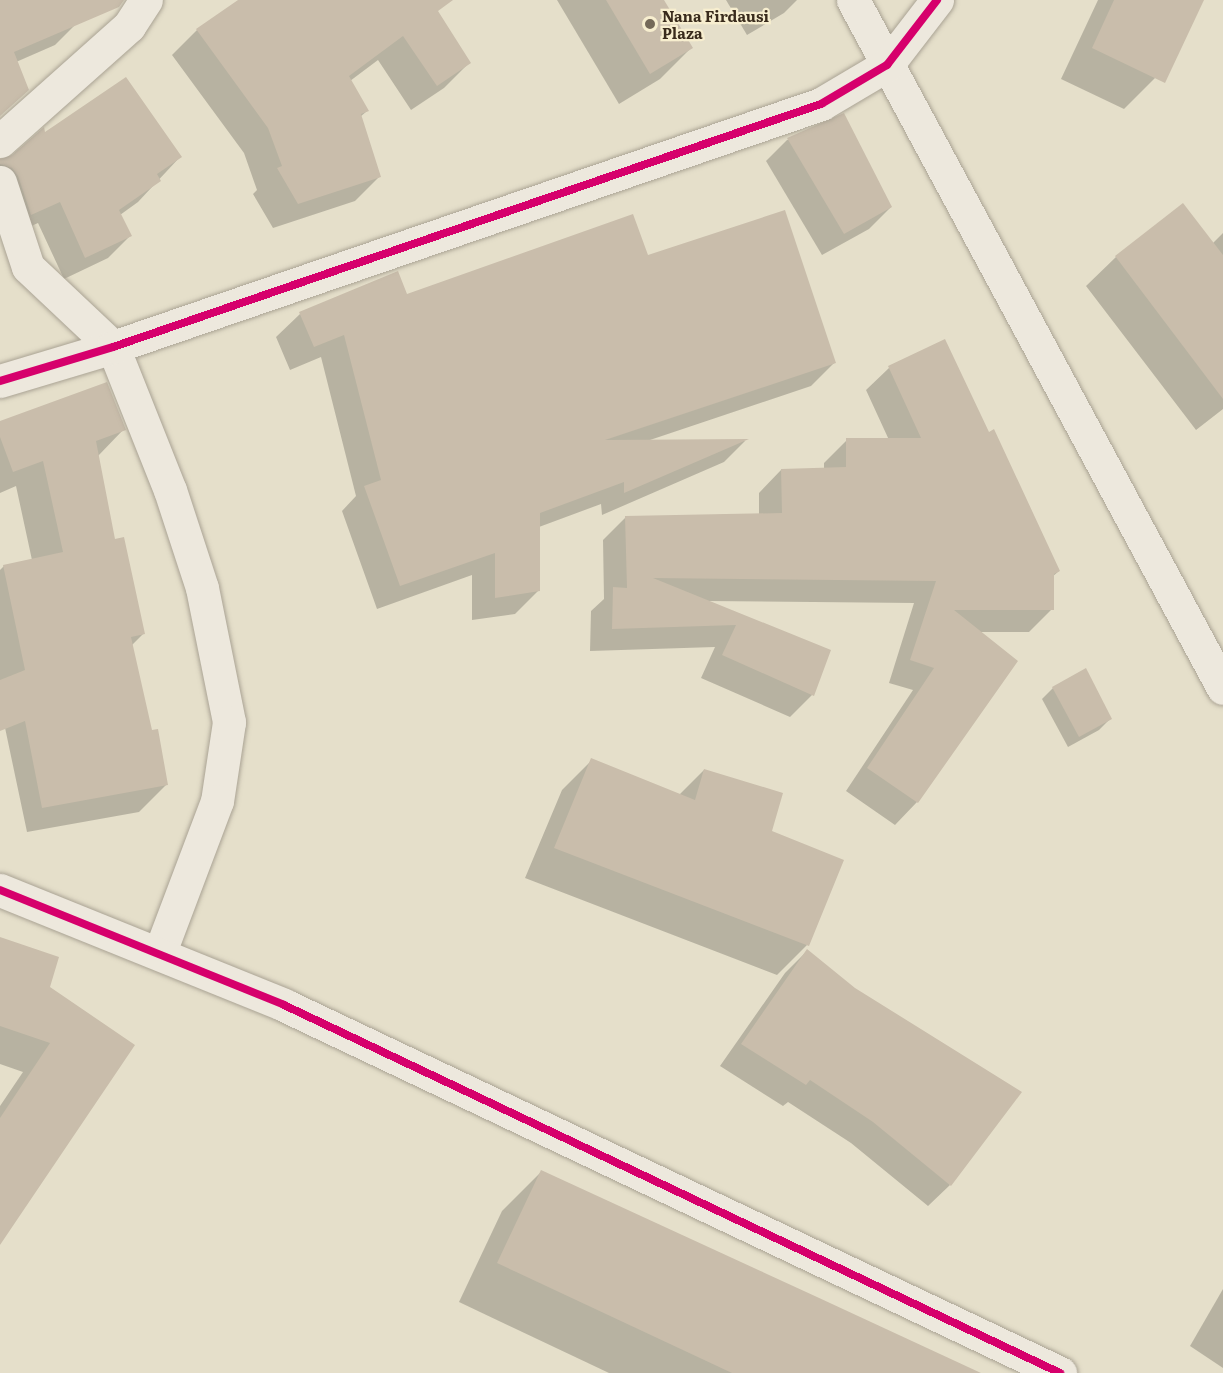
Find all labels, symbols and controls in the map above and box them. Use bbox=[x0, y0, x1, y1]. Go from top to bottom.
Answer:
place label: Nana Firdausi Plaza bbox=[662, 6, 769, 41]
marker: Nana Firdausi Plaza bbox=[643, 17, 657, 31]

